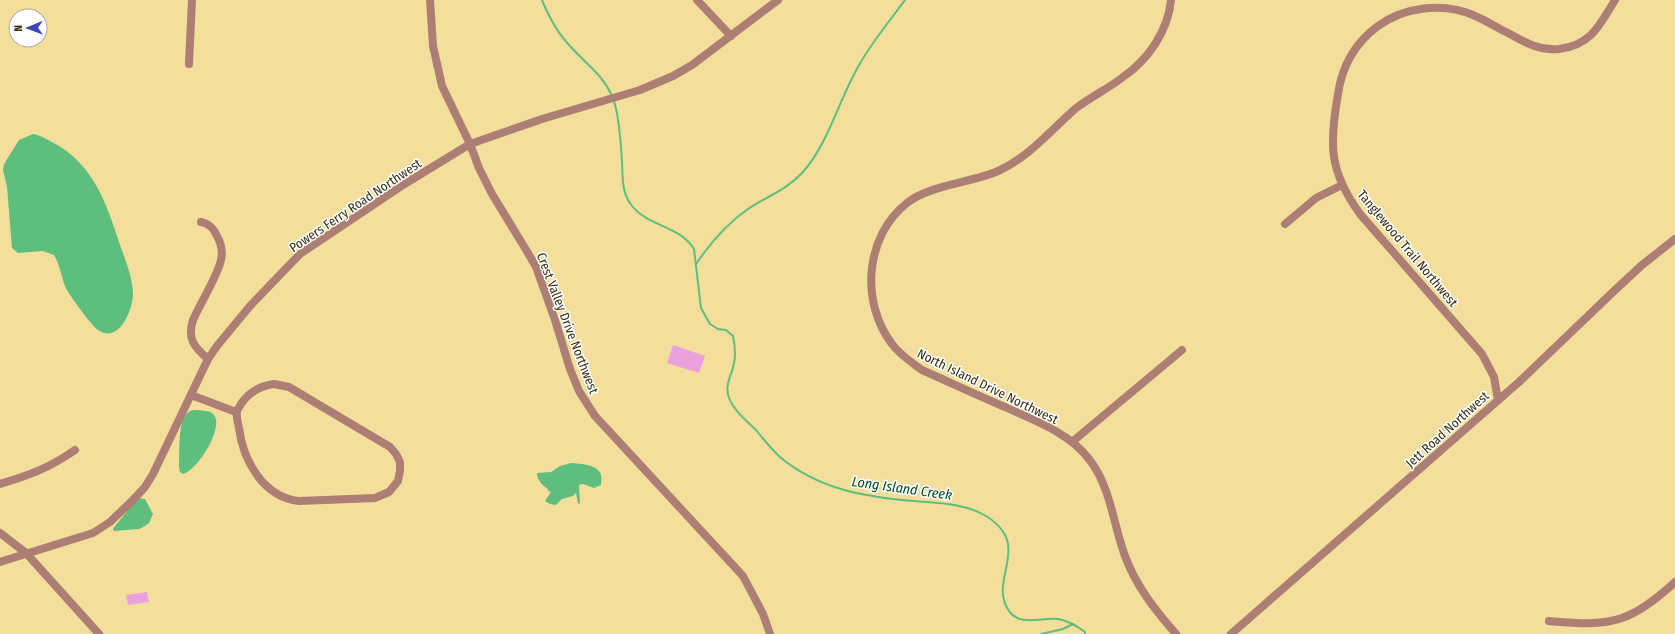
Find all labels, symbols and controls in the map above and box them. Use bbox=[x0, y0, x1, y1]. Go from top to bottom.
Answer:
north arrow bbox=[8, 8, 48, 48]
text: N bbox=[12, 25, 25, 32]
street label: Powers Ferry Road Northwest bbox=[286, 155, 425, 255]
street label: Tanglewood Trail Northwest bbox=[1354, 187, 1461, 310]
street label: Crest Valley Drive Northwest bbox=[534, 251, 602, 397]
street label: North Island Drive Northwest bbox=[915, 346, 1061, 427]
street label: Jett Road Northwest bbox=[1403, 388, 1493, 471]
water label: Long Island Creek bbox=[851, 473, 953, 504]

